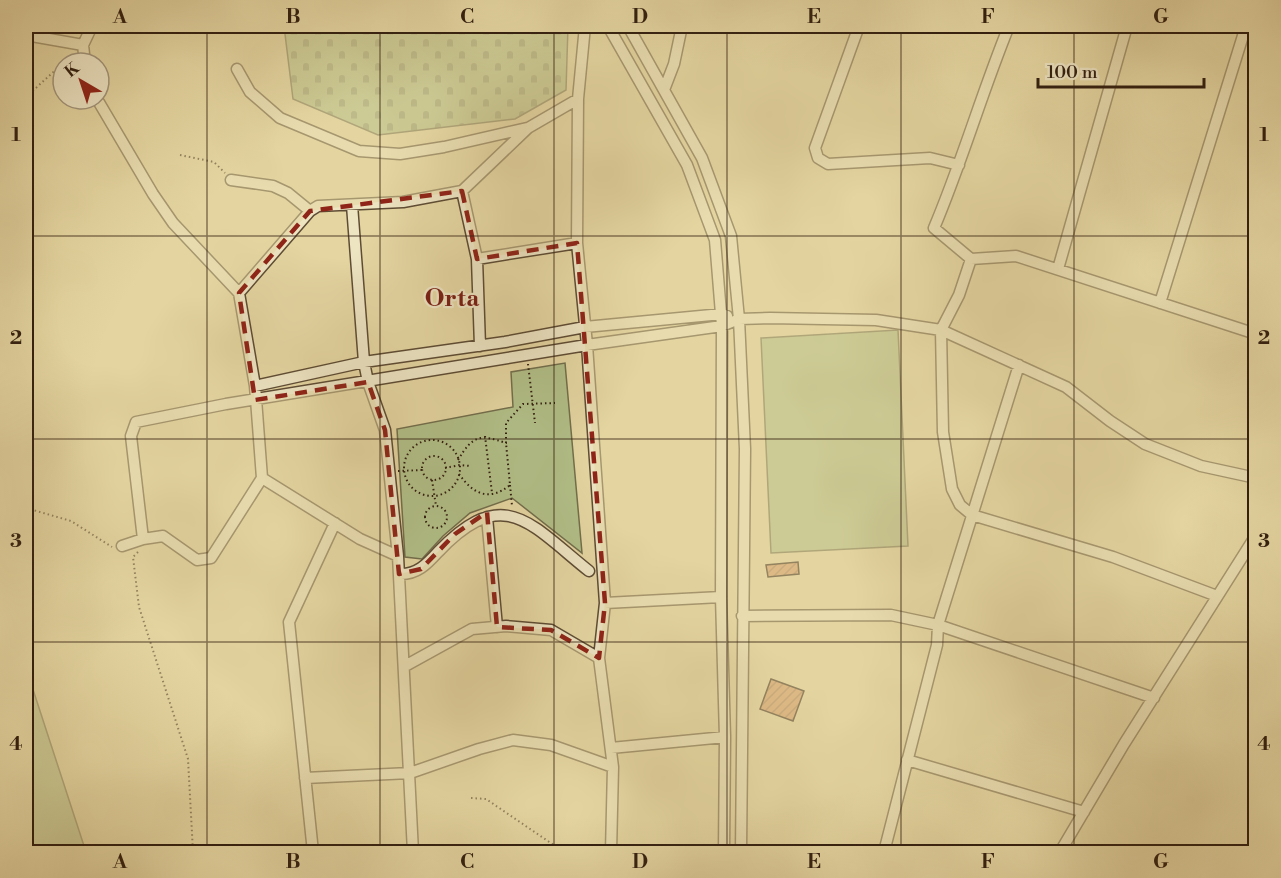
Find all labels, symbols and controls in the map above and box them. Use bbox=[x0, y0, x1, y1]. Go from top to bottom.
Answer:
text: A bbox=[112, 5, 128, 30]
text: B bbox=[285, 5, 301, 30]
text: C bbox=[460, 5, 474, 30]
text: D bbox=[632, 5, 648, 30]
text: E bbox=[807, 5, 821, 30]
text: F bbox=[981, 5, 995, 30]
text: G bbox=[1153, 5, 1169, 30]
north arrow bbox=[51, 51, 111, 111]
scale bar bbox=[1038, 51, 1204, 89]
text: K bbox=[61, 58, 84, 82]
text: 100 m bbox=[1047, 61, 1098, 84]
text: 1 bbox=[11, 123, 21, 148]
text: 1 bbox=[1259, 123, 1269, 148]
district label: Orta bbox=[425, 284, 480, 314]
text: 2 bbox=[10, 326, 22, 351]
text: 2 bbox=[1258, 326, 1270, 351]
text: 3 bbox=[10, 529, 22, 554]
text: 3 bbox=[1258, 529, 1270, 554]
text: 4 bbox=[9, 732, 23, 757]
text: 4 bbox=[1257, 732, 1271, 757]
text: A bbox=[112, 850, 128, 875]
text: B bbox=[285, 850, 301, 875]
text: C bbox=[460, 850, 474, 875]
text: D bbox=[632, 850, 648, 875]
text: E bbox=[807, 850, 821, 875]
text: F bbox=[981, 850, 995, 875]
text: G bbox=[1153, 850, 1169, 875]

